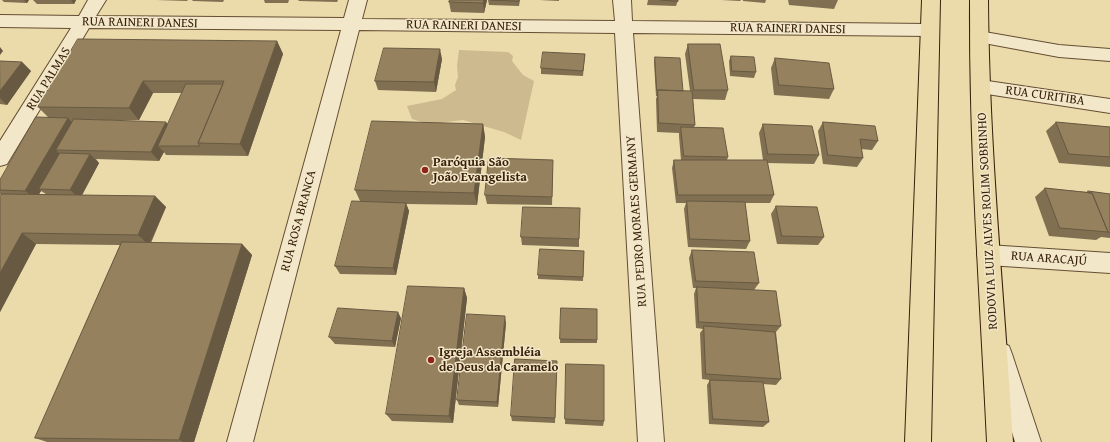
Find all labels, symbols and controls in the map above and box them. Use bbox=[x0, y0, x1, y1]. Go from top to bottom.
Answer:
street label: RUA RAINERI DANESI bbox=[82, 14, 198, 32]
street label: RUA RAINERI DANESI bbox=[406, 17, 522, 35]
street label: RUA RAINERI DANESI bbox=[730, 20, 846, 38]
street label: RUA PALMAS bbox=[23, 45, 75, 113]
street label: RUA CURITIBA bbox=[1004, 83, 1086, 109]
street label: RODOVIA LUIZ ALVES ROLIM SOBRINHO bbox=[975, 112, 1001, 330]
street label: RUA PEDRO MORAES GERMANY bbox=[623, 135, 651, 307]
place label: Paróquia São João Evangelista bbox=[433, 155, 527, 186]
marker: Paróquia São João Evangelista bbox=[420, 165, 430, 175]
street label: RUA ROSA BRANCA bbox=[278, 169, 320, 273]
street label: RUA ARACAJÚ bbox=[1010, 249, 1088, 269]
place label: Igreja Assembléia de Deus da Caramelo bbox=[439, 345, 558, 376]
marker: Igreja Assembléia de Deus da Caramelo bbox=[426, 355, 436, 365]

